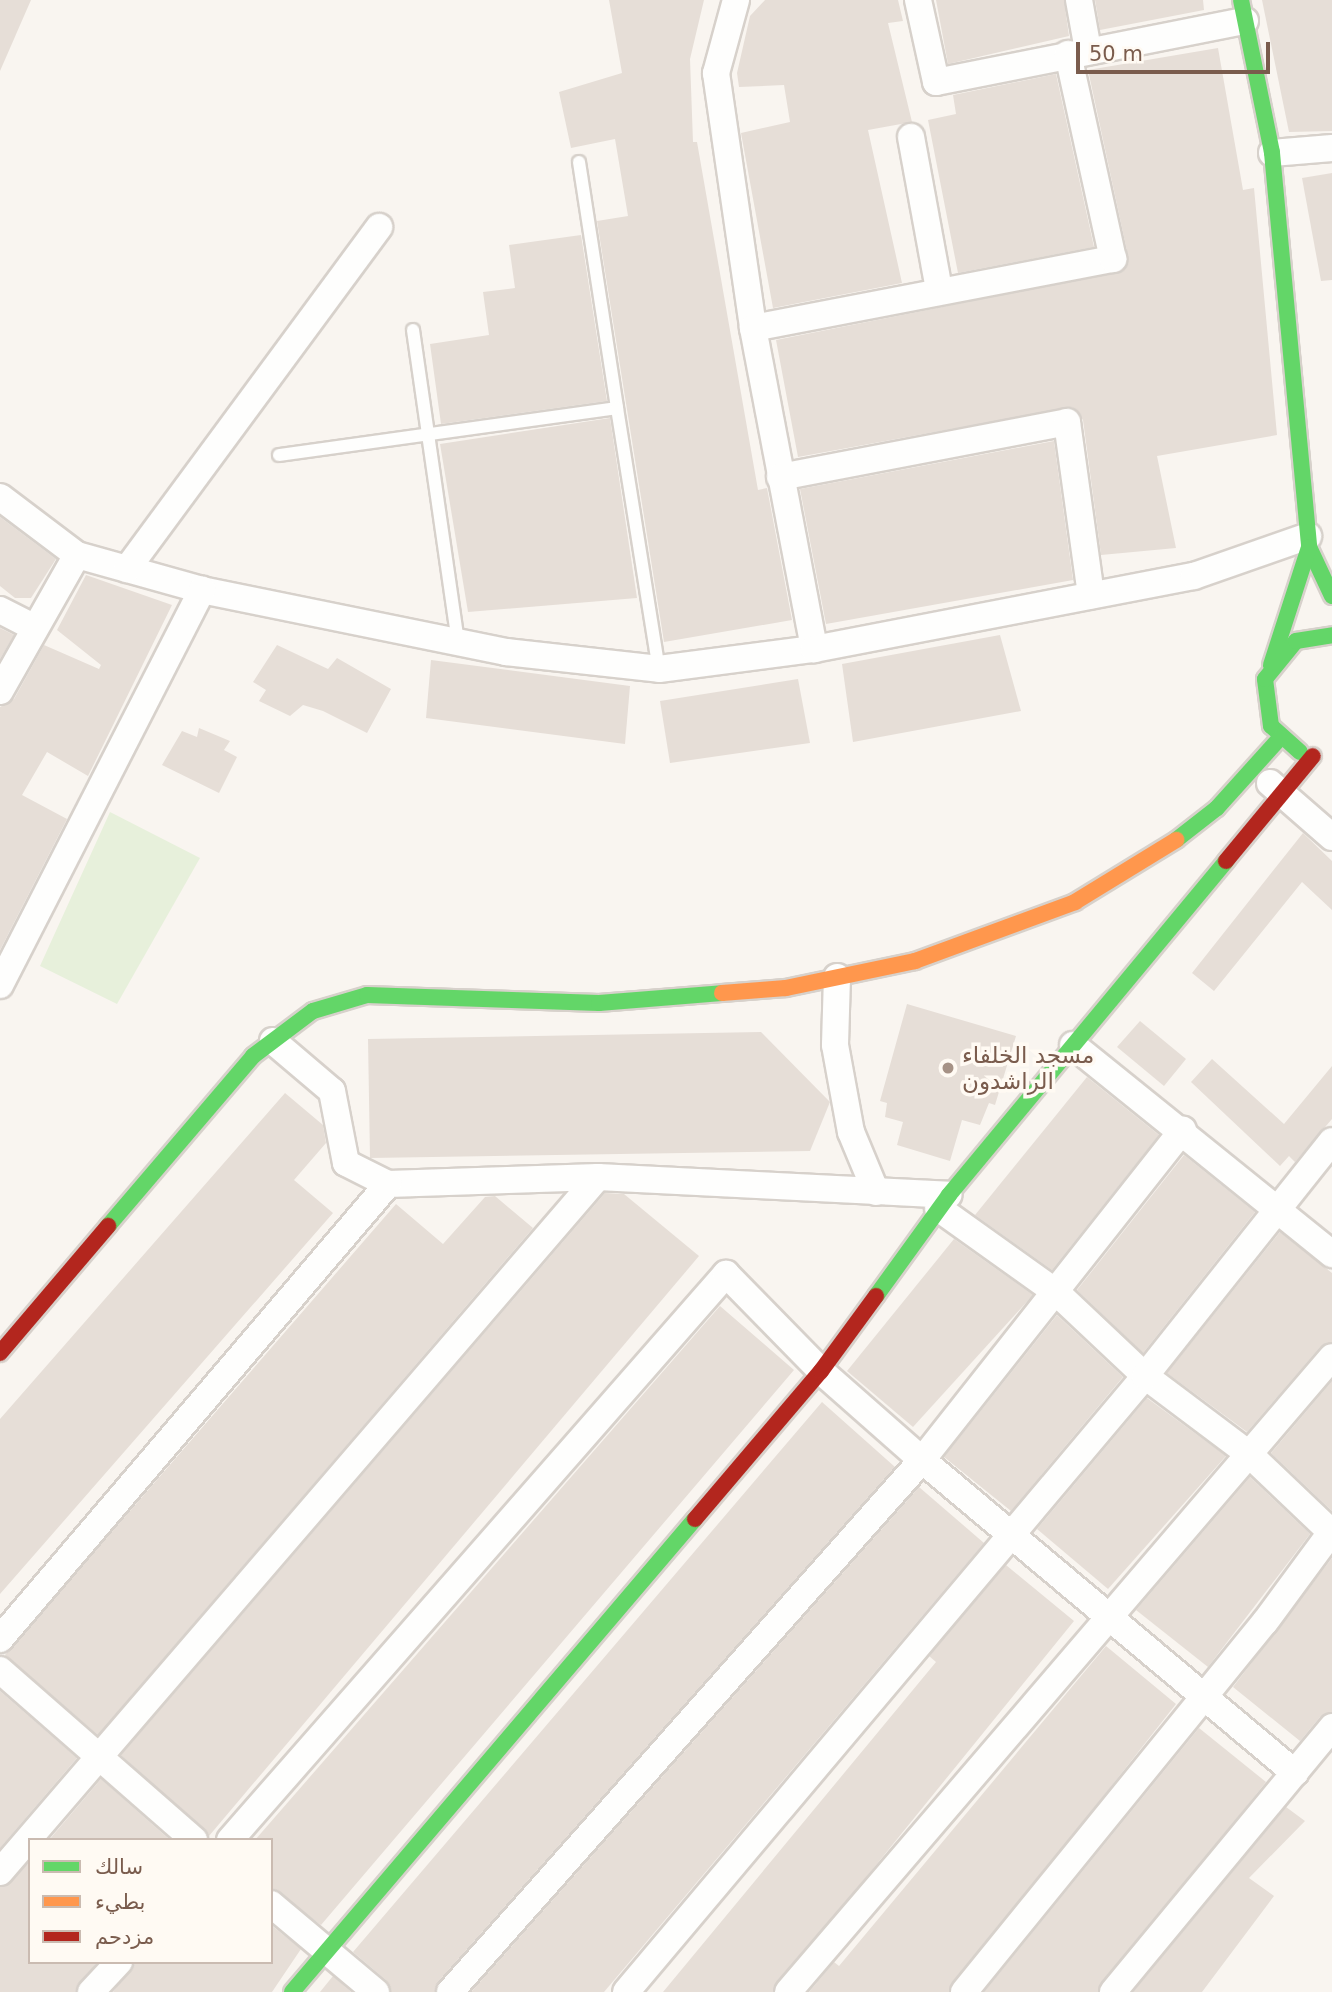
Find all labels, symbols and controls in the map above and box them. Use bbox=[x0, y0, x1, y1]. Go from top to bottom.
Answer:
scale bar bbox=[1080, 28, 1274, 72]
text: 50 m bbox=[1089, 42, 1143, 66]
place label: مسجد الخلفاء الراشدون bbox=[962, 1041, 1094, 1095]
marker: مسجد الخلفاء الراشدون bbox=[940, 1060, 956, 1076]
legend bbox=[28, 1838, 273, 1964]
text: سالك bbox=[95, 1855, 143, 1879]
text: بطيء bbox=[95, 1890, 145, 1914]
text: مزدحم bbox=[95, 1925, 154, 1949]

